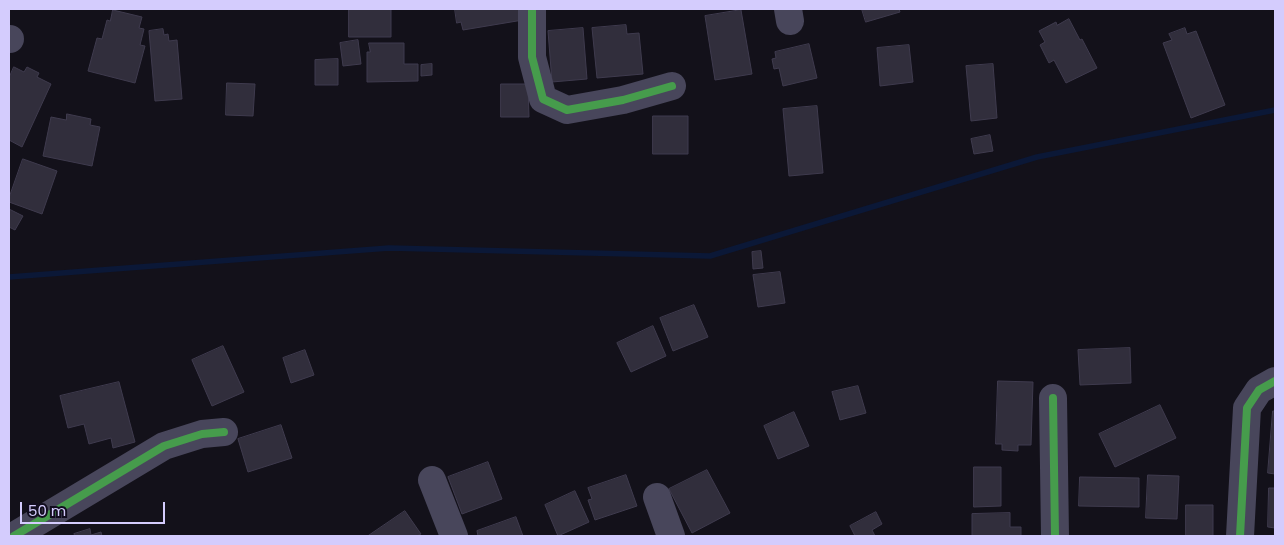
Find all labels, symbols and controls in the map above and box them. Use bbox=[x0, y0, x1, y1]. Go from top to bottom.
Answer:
scale bar bbox=[22, 492, 168, 524]
text: 50 m bbox=[28, 500, 66, 521]

